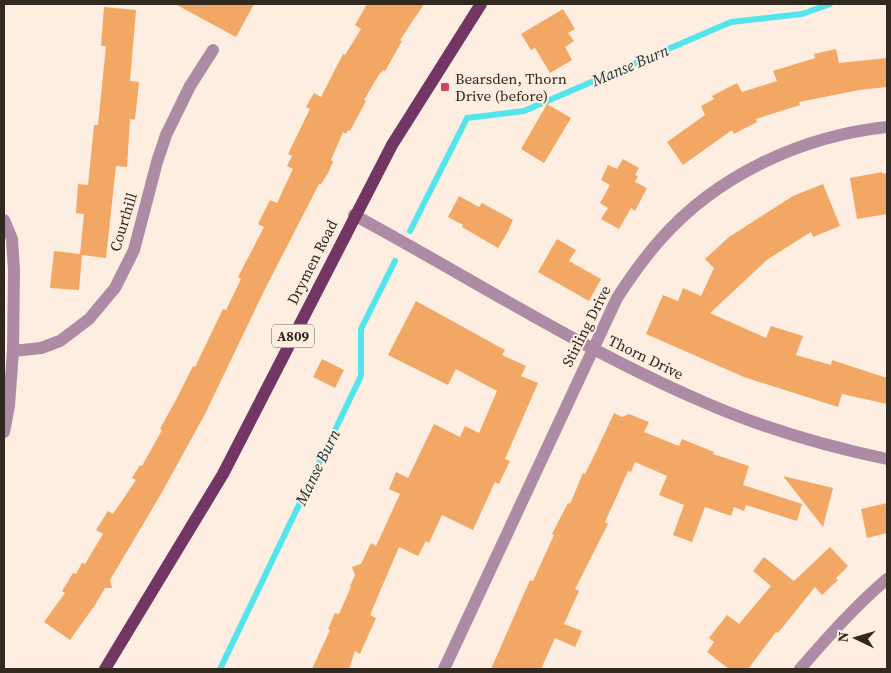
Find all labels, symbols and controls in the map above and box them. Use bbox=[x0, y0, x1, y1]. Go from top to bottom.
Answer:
water label: Manse Burn bbox=[587, 39, 672, 92]
place label: Bearsden, Thorn Drive (before) bbox=[455, 68, 567, 106]
marker: Bearsden, Thorn Drive (before) bbox=[439, 81, 451, 93]
street label: Courthill bbox=[104, 190, 142, 254]
street label: Drymen Road bbox=[282, 216, 343, 308]
street label: Stirling Drive bbox=[557, 281, 616, 370]
road number: A809 bbox=[272, 324, 314, 348]
street label: Thorn Drive bbox=[605, 330, 688, 384]
water label: Manse Burn bbox=[289, 425, 345, 510]
north arrow bbox=[831, 613, 881, 663]
text: N bbox=[833, 631, 853, 643]

